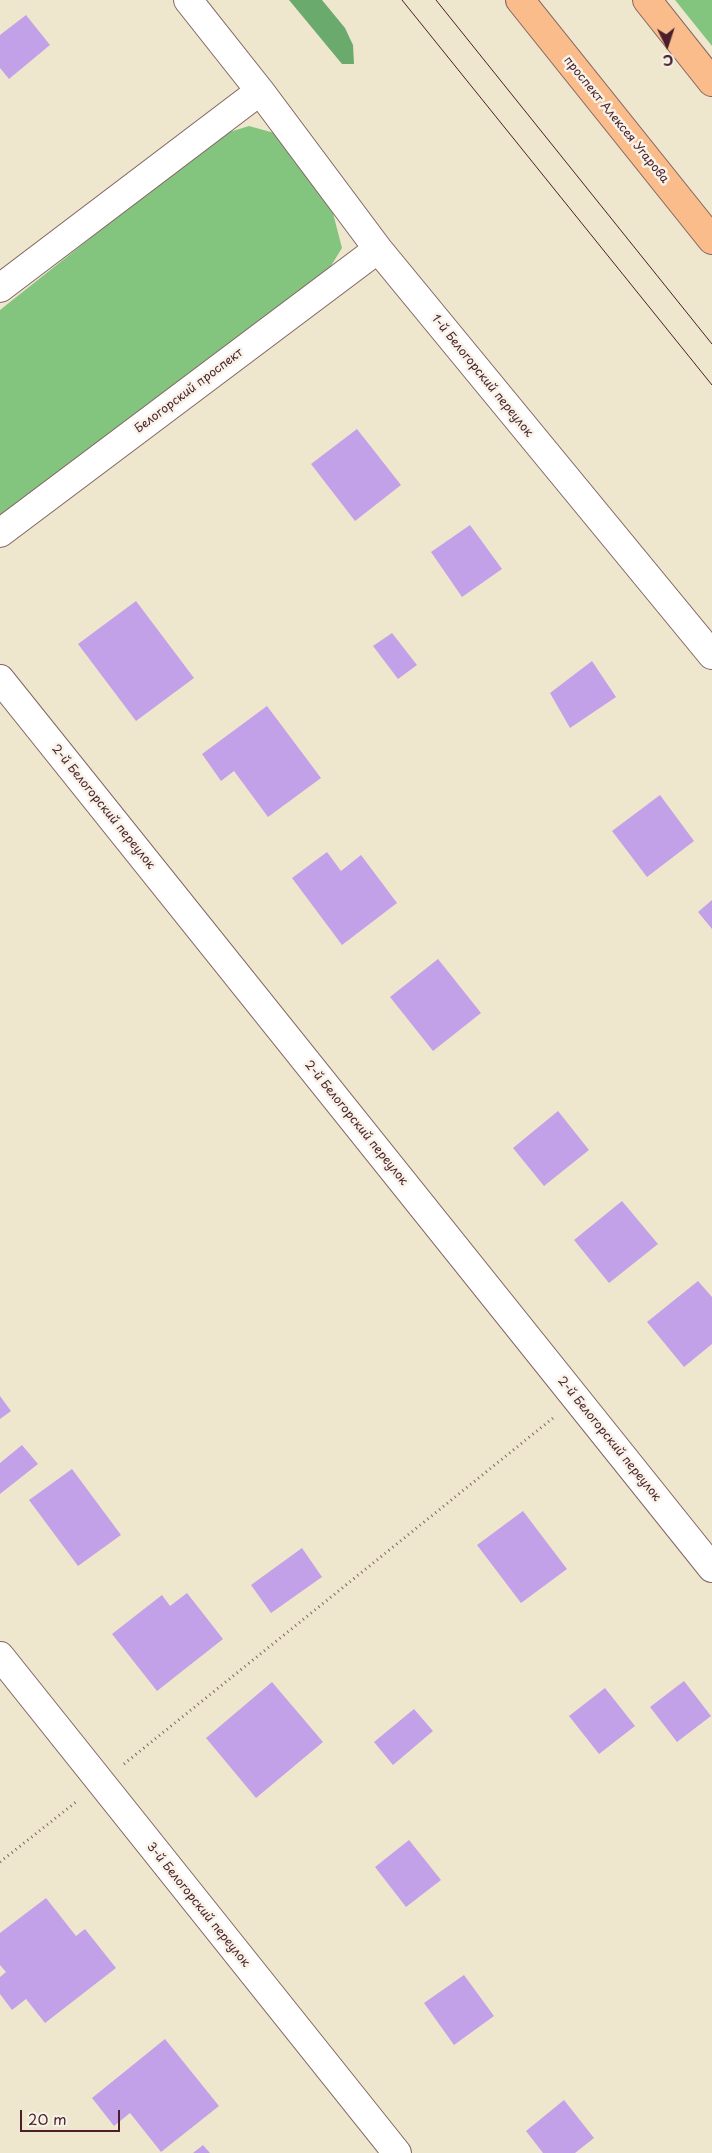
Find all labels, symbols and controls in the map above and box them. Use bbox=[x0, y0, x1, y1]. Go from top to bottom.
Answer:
north arrow bbox=[642, 20, 692, 70]
text: С bbox=[662, 50, 674, 71]
street label: проспект Алексея Угарова bbox=[560, 54, 672, 186]
street label: 1-й Белогорский переулок bbox=[428, 312, 536, 440]
street label: Белогорский проспект bbox=[132, 346, 246, 436]
street label: 2-й Белогорский переулок bbox=[48, 742, 158, 872]
street label: 2-й Белогорский переулок bbox=[301, 1058, 411, 1188]
street label: 2-й Белогорский переулок bbox=[554, 1374, 664, 1504]
street label: 3-й Белогорский переулок bbox=[143, 1840, 253, 1970]
scale bar bbox=[22, 2100, 122, 2132]
text: 20 m bbox=[28, 2107, 67, 2130]

